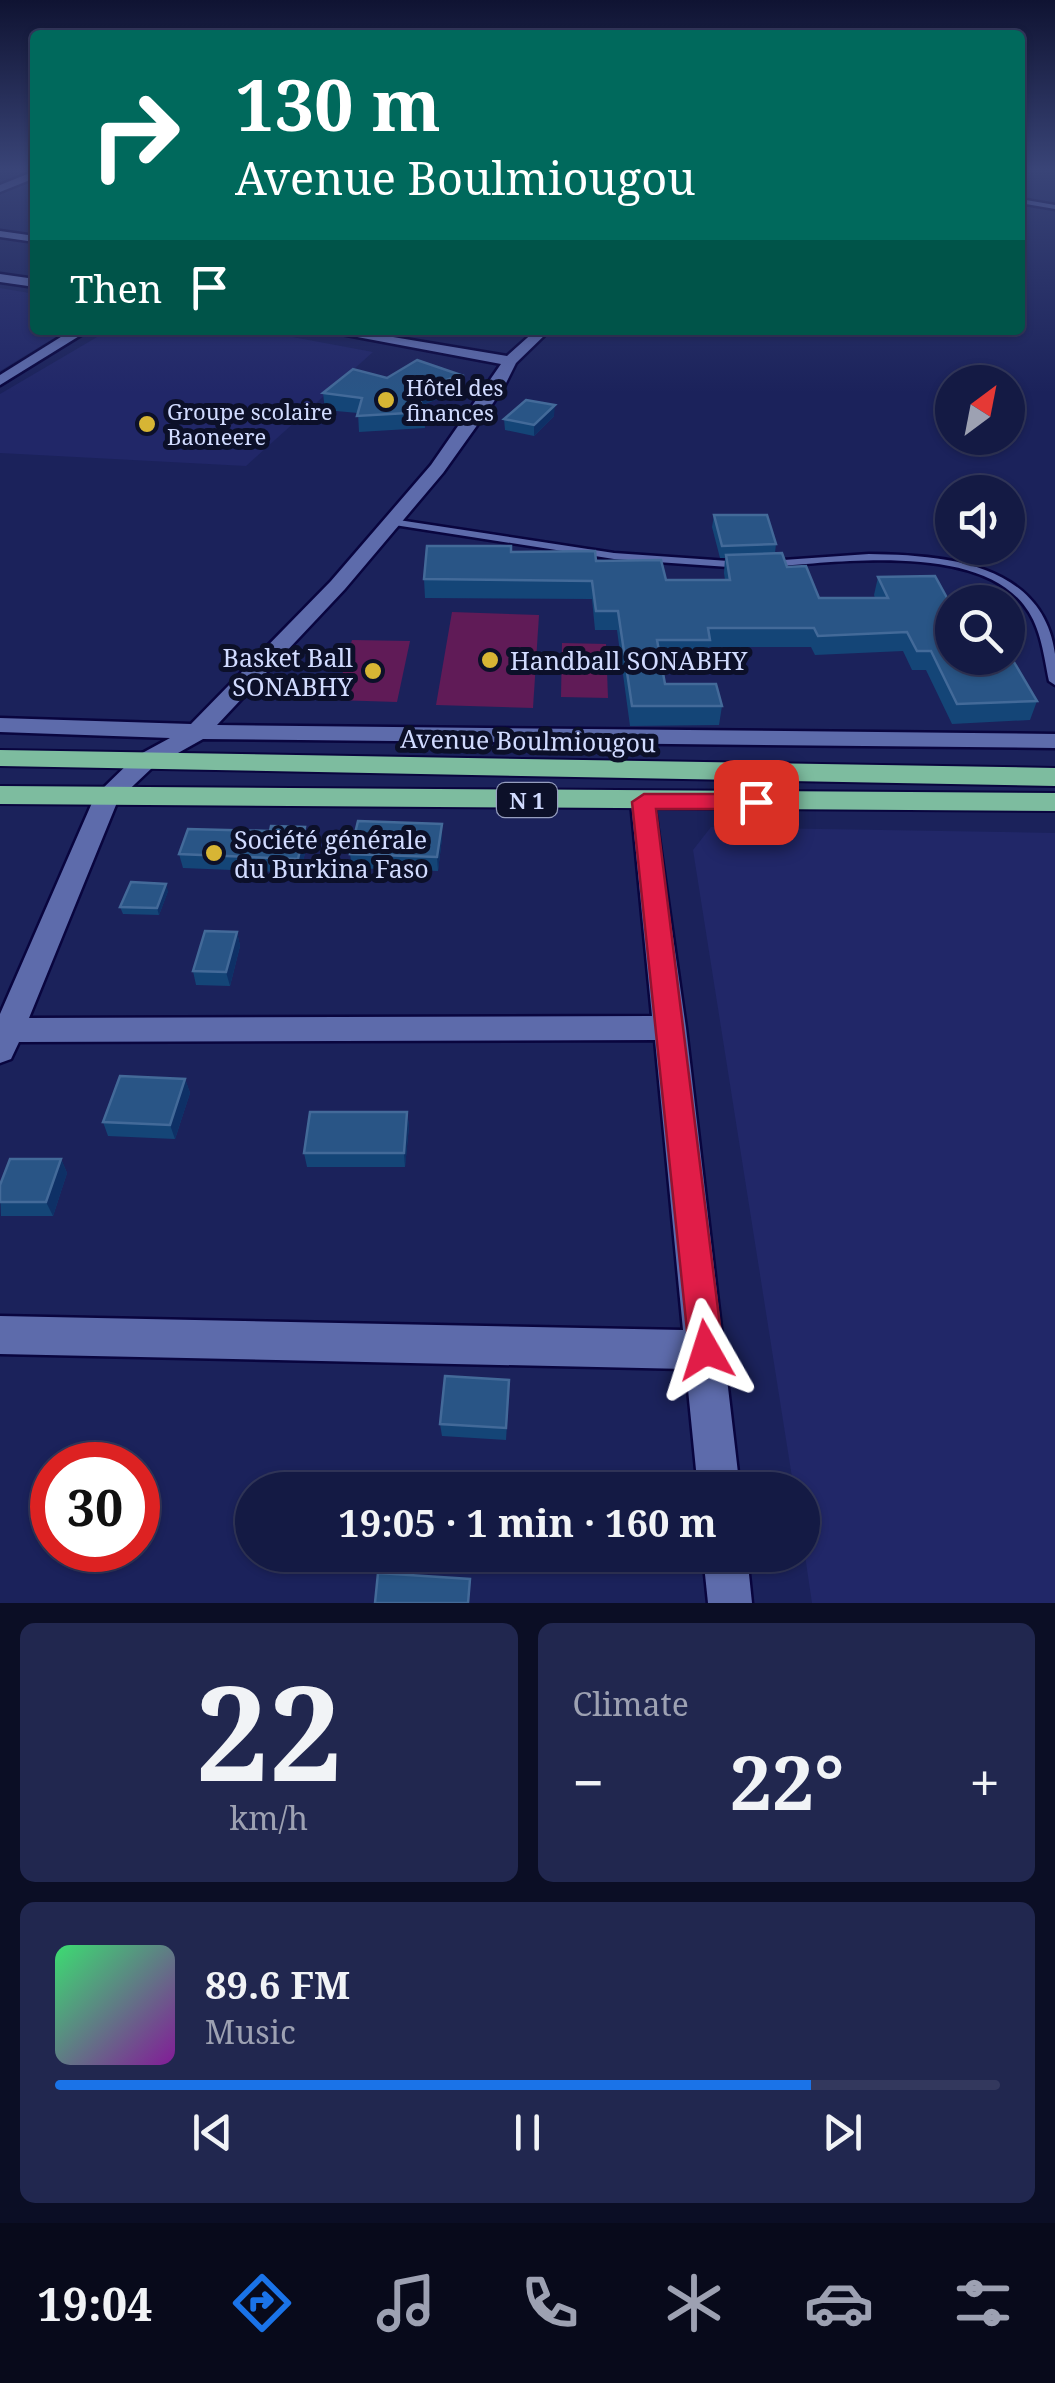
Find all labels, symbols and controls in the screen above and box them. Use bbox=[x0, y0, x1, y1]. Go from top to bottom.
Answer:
text: 130 m bbox=[235, 56, 441, 152]
icon: right bbox=[70, 70, 200, 200]
text: Avenue Boulmiougou bbox=[235, 147, 696, 208]
icon: arrive bbox=[182, 260, 237, 315]
text: Then bbox=[70, 262, 162, 314]
north arrow bbox=[935, 365, 1025, 455]
map controls bbox=[935, 365, 1025, 675]
place label: Hôtel des finances bbox=[406, 372, 503, 427]
marker: Hôtel des finances bbox=[375, 389, 397, 411]
place label: Groupe scolaire Baoneere bbox=[167, 396, 333, 451]
marker: Groupe scolaire Baoneere bbox=[136, 413, 158, 435]
button: sound bbox=[935, 475, 1025, 565]
button: search bbox=[935, 585, 1025, 675]
place label: Basket Ball SONABHY bbox=[223, 640, 353, 703]
place label: Handball SONABHY bbox=[510, 643, 748, 677]
marker: Handball SONABHY bbox=[479, 649, 501, 671]
marker: Basket Ball SONABHY bbox=[362, 660, 384, 682]
street label: Avenue Boulmiougou bbox=[400, 721, 656, 759]
pin bbox=[714, 760, 799, 845]
icon: arrive bbox=[729, 775, 784, 830]
road number: N 1 bbox=[497, 783, 557, 817]
place label: Société générale du Burkina Faso bbox=[234, 822, 429, 885]
marker: Société générale du Burkina Faso bbox=[203, 842, 225, 864]
position arrow bbox=[654, 1298, 758, 1402]
speed limit sign: 30 bbox=[30, 1442, 160, 1572]
text: 19:05 · 1 min · 160 m bbox=[338, 1496, 717, 1548]
text: 22 bbox=[195, 1642, 342, 1819]
text: Climate bbox=[573, 1682, 689, 1725]
text: 22° bbox=[729, 1730, 844, 1832]
text: − bbox=[573, 1744, 604, 1819]
text: + bbox=[969, 1744, 1000, 1819]
text: km/h bbox=[230, 1796, 308, 1839]
text: 89.6 FM bbox=[205, 1958, 350, 2010]
text: Music bbox=[205, 2010, 296, 2053]
icon: previous bbox=[185, 2105, 240, 2160]
icon: pause bbox=[500, 2105, 555, 2160]
icon: next bbox=[815, 2105, 870, 2160]
icon: directions bbox=[227, 2268, 297, 2338]
icon: music bbox=[371, 2268, 441, 2338]
icon: phone bbox=[515, 2268, 585, 2338]
icon: climate bbox=[659, 2268, 729, 2338]
icon: car bbox=[804, 2268, 874, 2338]
icon: filters bbox=[948, 2268, 1018, 2338]
text: 19:04 bbox=[37, 2273, 153, 2334]

